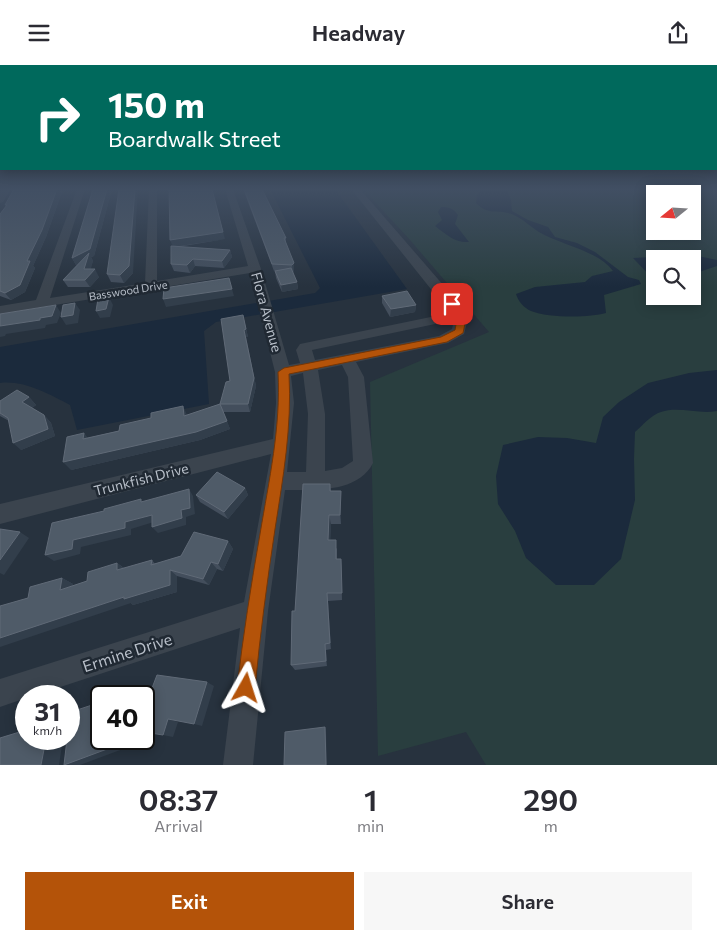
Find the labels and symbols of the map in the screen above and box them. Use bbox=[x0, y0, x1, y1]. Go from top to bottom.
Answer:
north arrow bbox=[646, 185, 701, 240]
street label: Flora Avenue bbox=[248, 270, 286, 354]
street label: Basswood Drive bbox=[88, 277, 168, 303]
pin bbox=[431, 283, 473, 325]
street label: Trunkfish Drive bbox=[92, 459, 190, 499]
street label: Ermine Drive bbox=[80, 629, 174, 675]
position arrow bbox=[219, 661, 271, 713]
speed limit sign: 40 bbox=[90, 685, 155, 750]

